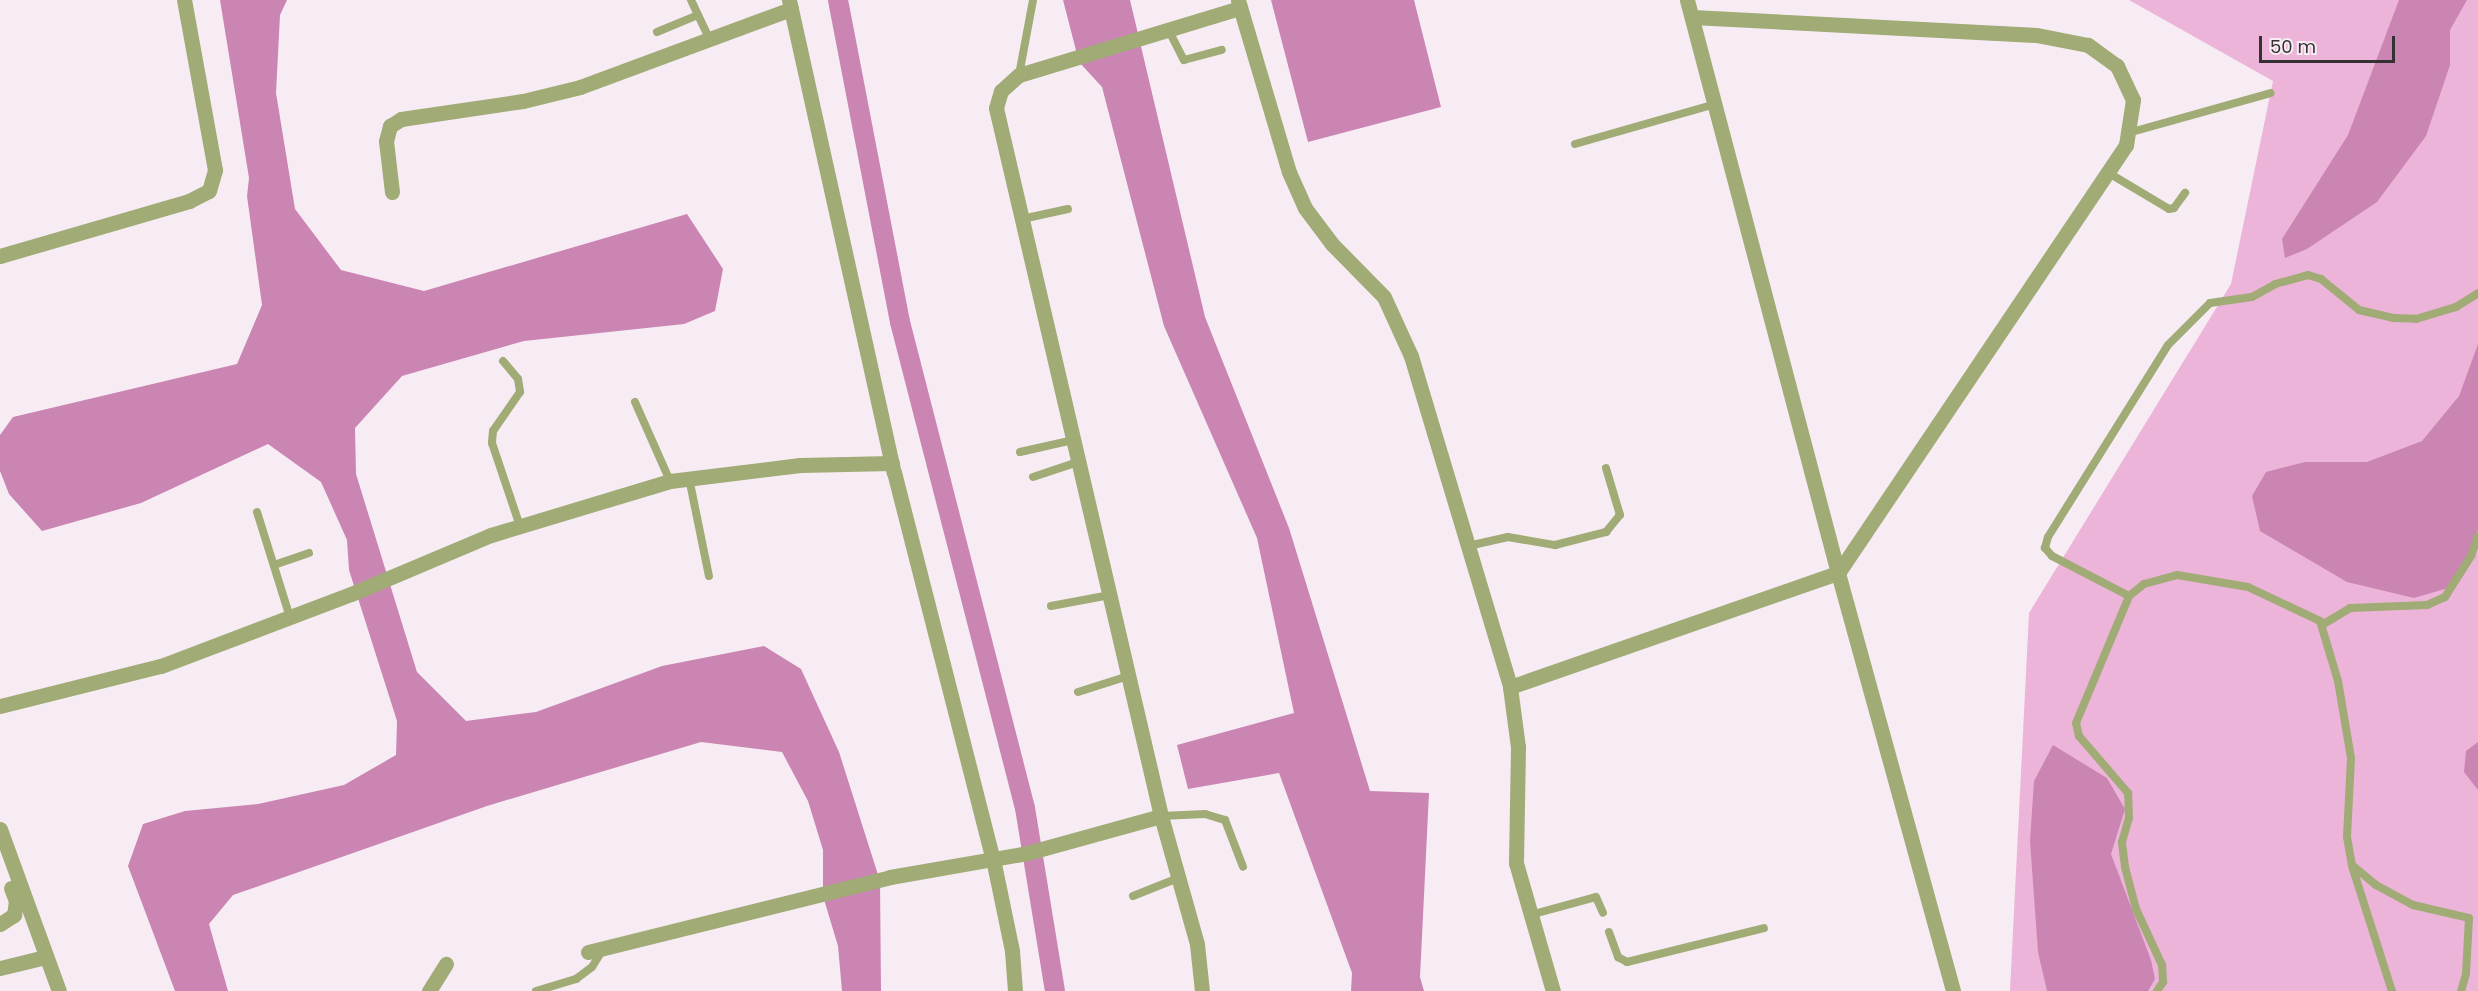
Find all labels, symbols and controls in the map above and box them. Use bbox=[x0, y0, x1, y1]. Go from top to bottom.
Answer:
scale bar bbox=[2262, 24, 2398, 62]
text: 50 m bbox=[2270, 34, 2316, 59]

